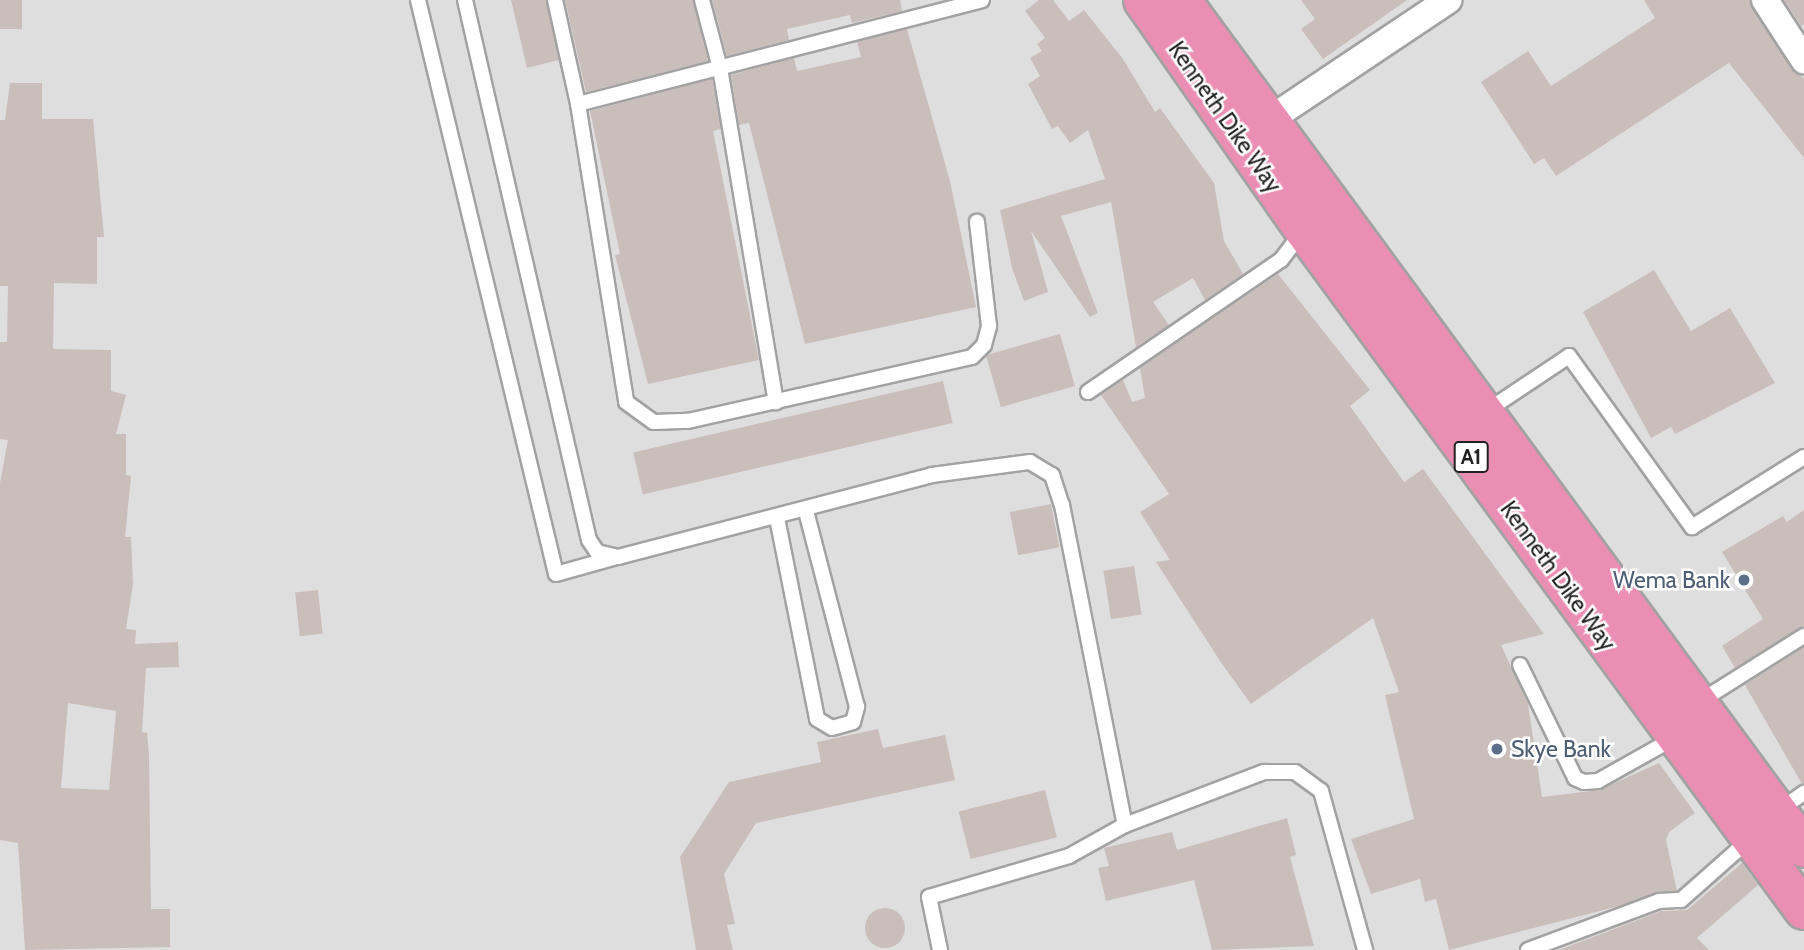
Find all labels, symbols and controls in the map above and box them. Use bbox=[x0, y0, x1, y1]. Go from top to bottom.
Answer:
street label: Kenneth Dike Way bbox=[1163, 36, 1287, 198]
road number: A1 bbox=[1454, 440, 1488, 475]
street label: Kenneth Dike Way bbox=[1494, 496, 1622, 656]
place label: Wema Bank bbox=[1613, 566, 1730, 594]
marker: Wema Bank bbox=[1736, 572, 1752, 588]
place label: Skye Bank bbox=[1511, 735, 1611, 763]
marker: Skye Bank bbox=[1489, 741, 1505, 757]

